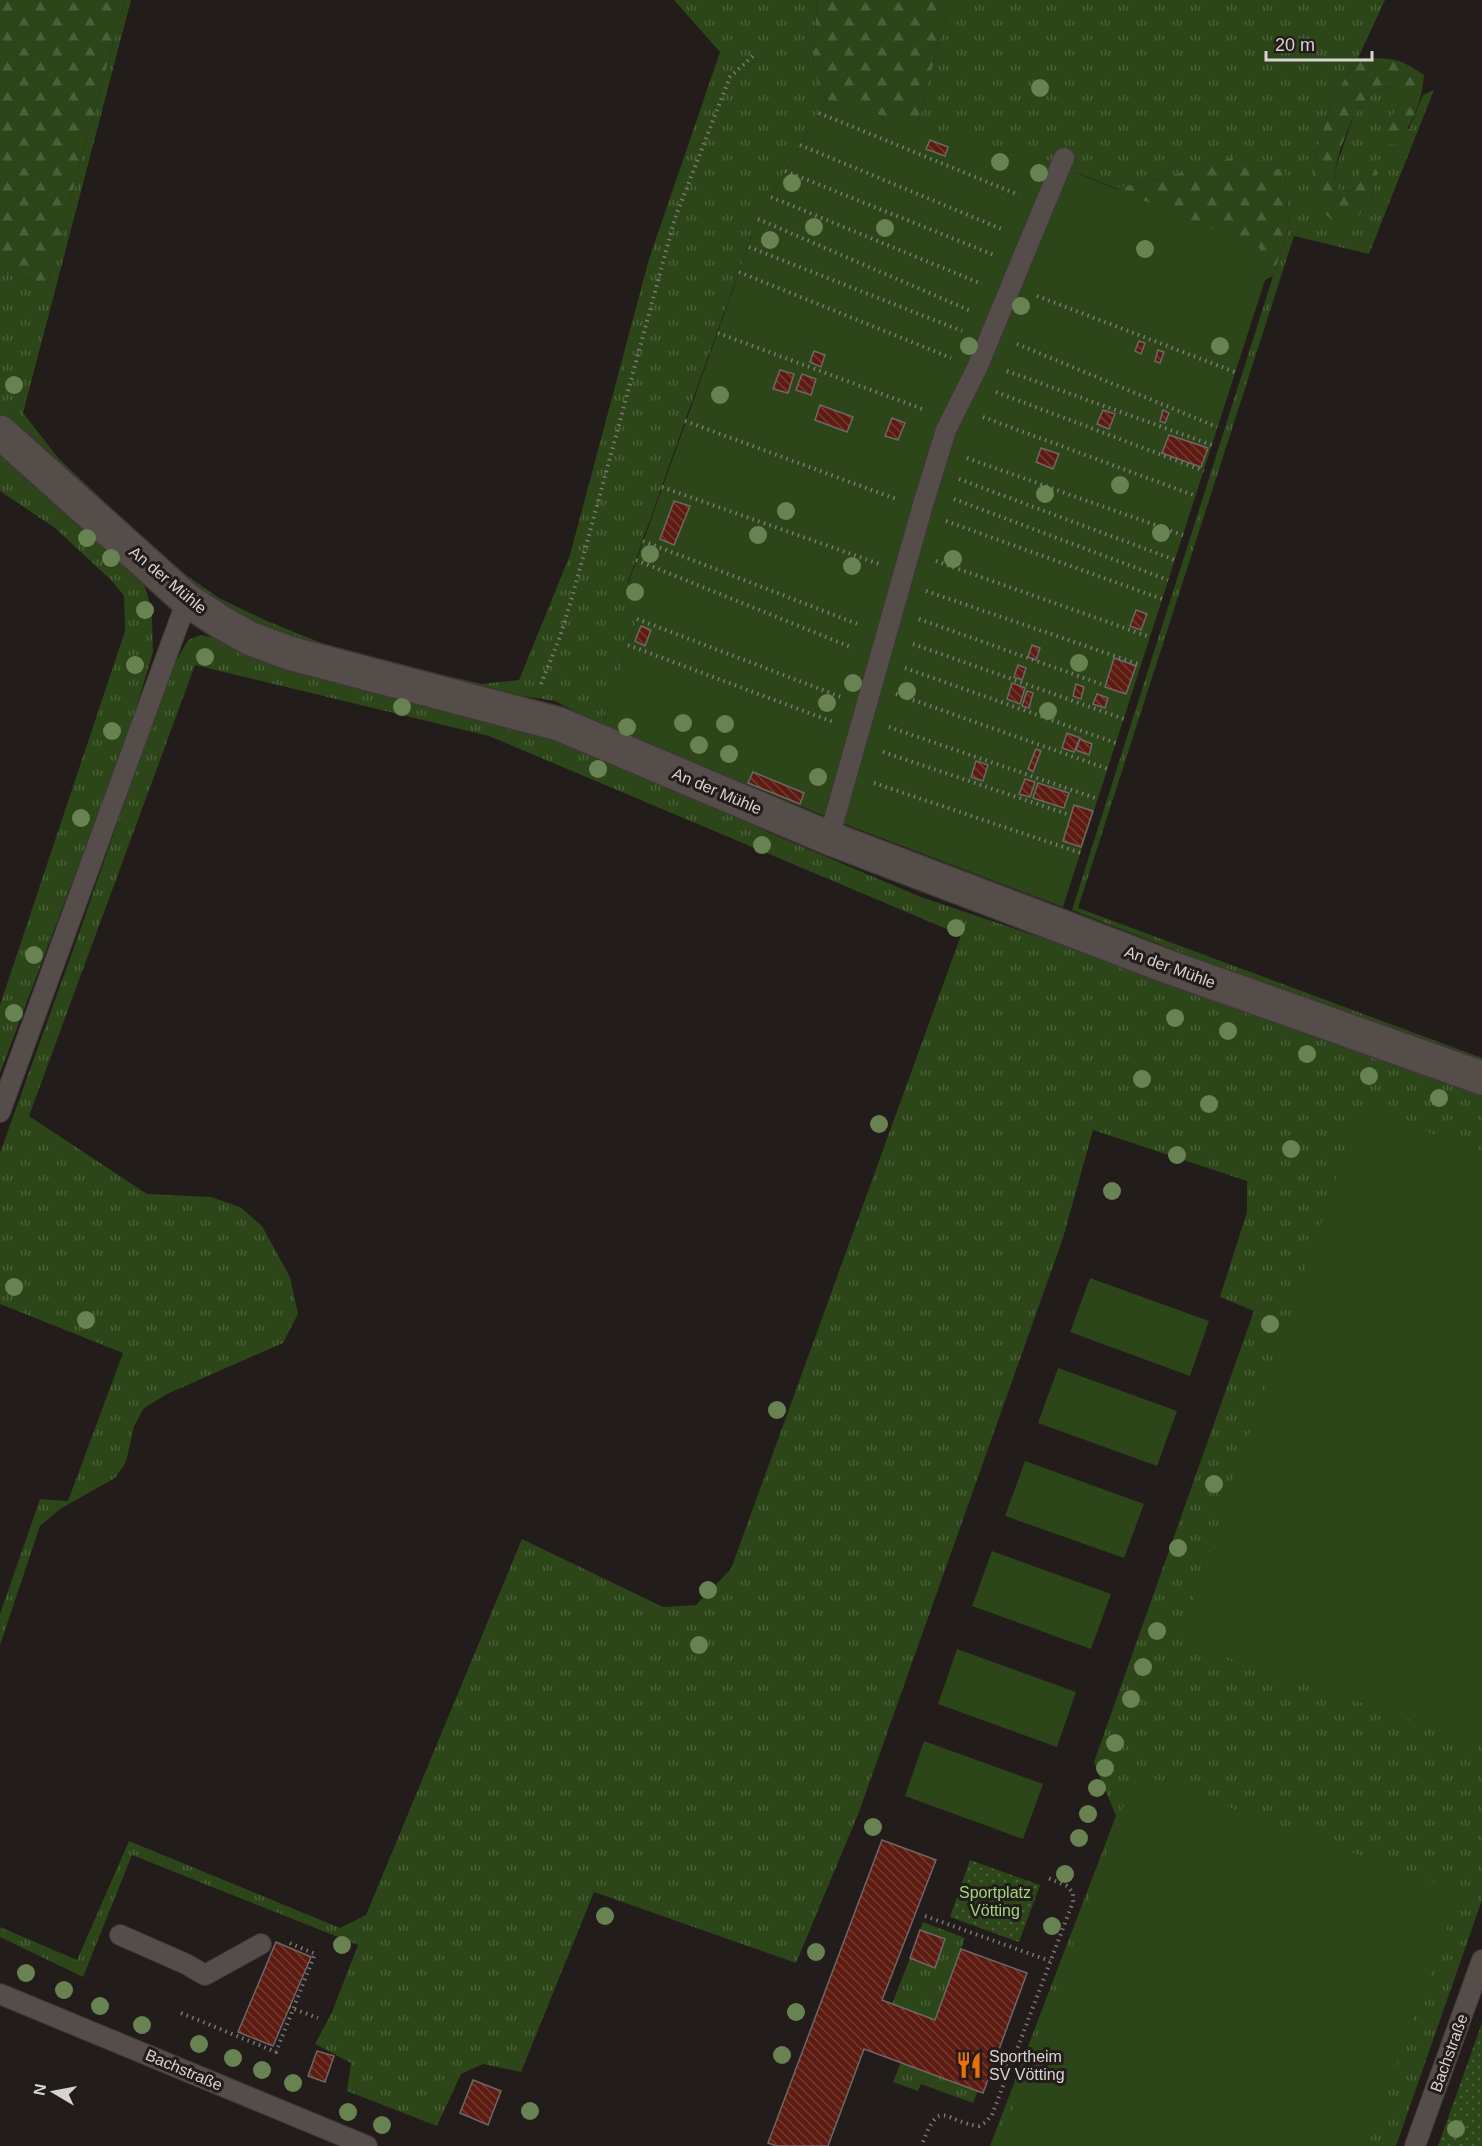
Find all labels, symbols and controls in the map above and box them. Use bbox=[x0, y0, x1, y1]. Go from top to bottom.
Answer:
scale bar bbox=[1266, 24, 1372, 62]
text: 20 m bbox=[1275, 35, 1315, 55]
street label: An der Mühle bbox=[126, 543, 210, 617]
street label: An der Mühle bbox=[670, 765, 764, 817]
street label: An der Mühle bbox=[1122, 943, 1218, 991]
park label: Sportplatz Vötting bbox=[959, 1884, 1031, 1919]
street label: Bachstraße bbox=[1427, 2012, 1471, 2094]
street label: Bachstraße bbox=[143, 2046, 225, 2094]
place label: Sportheim SV Vötting bbox=[989, 2048, 1065, 2083]
restaurant icon: Sportheim SV Vötting bbox=[954, 2050, 984, 2080]
north arrow bbox=[24, 2062, 84, 2122]
text: N bbox=[30, 2082, 49, 2097]

